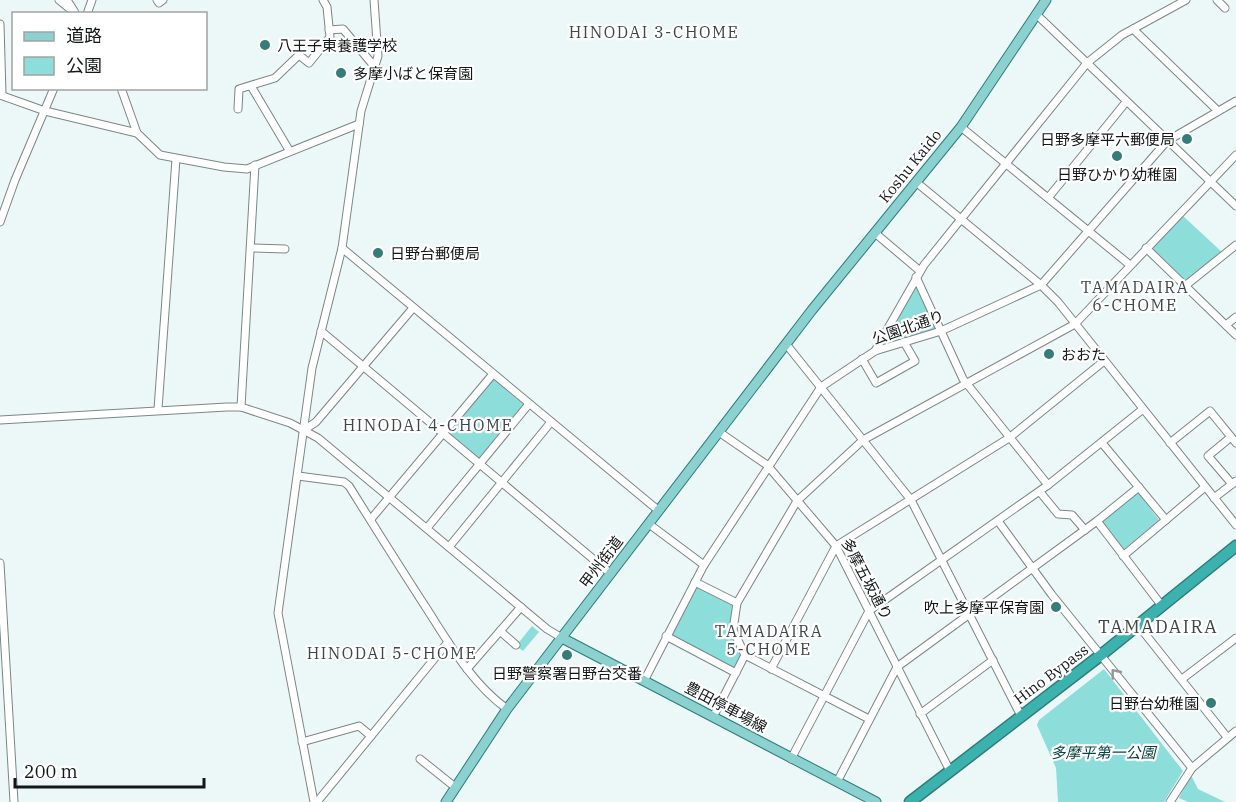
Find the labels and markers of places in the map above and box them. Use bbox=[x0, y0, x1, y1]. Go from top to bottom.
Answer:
place label: 八王子東養護学校 bbox=[277, 36, 397, 55]
marker: 八王子東養護学校 bbox=[258, 38, 272, 52]
place label: 多摩小ばと保育園 bbox=[353, 64, 473, 83]
marker: 多摩小ばと保育園 bbox=[334, 66, 348, 80]
place label: 日野多摩平六郵便局 bbox=[1040, 130, 1175, 149]
marker: 日野多摩平六郵便局 bbox=[1180, 132, 1194, 146]
marker: 日野ひかり幼稚園 bbox=[1110, 149, 1124, 163]
place label: 日野ひかり幼稚園 bbox=[1057, 165, 1177, 184]
place label: 日野台郵便局 bbox=[390, 244, 480, 263]
marker: 日野台郵便局 bbox=[371, 246, 385, 260]
place label: おおた bbox=[1061, 345, 1106, 364]
marker: おおた bbox=[1042, 347, 1056, 361]
place label: 吹上多摩平保育園 bbox=[924, 598, 1044, 617]
marker: 吹上多摩平保育園 bbox=[1049, 600, 1063, 614]
marker: 日野警察署日野台交番 bbox=[560, 648, 574, 662]
place label: 日野警察署日野台交番 bbox=[492, 664, 642, 683]
place label: 日野台幼稚園 bbox=[1109, 694, 1199, 713]
marker: 日野台幼稚園 bbox=[1204, 696, 1218, 710]

